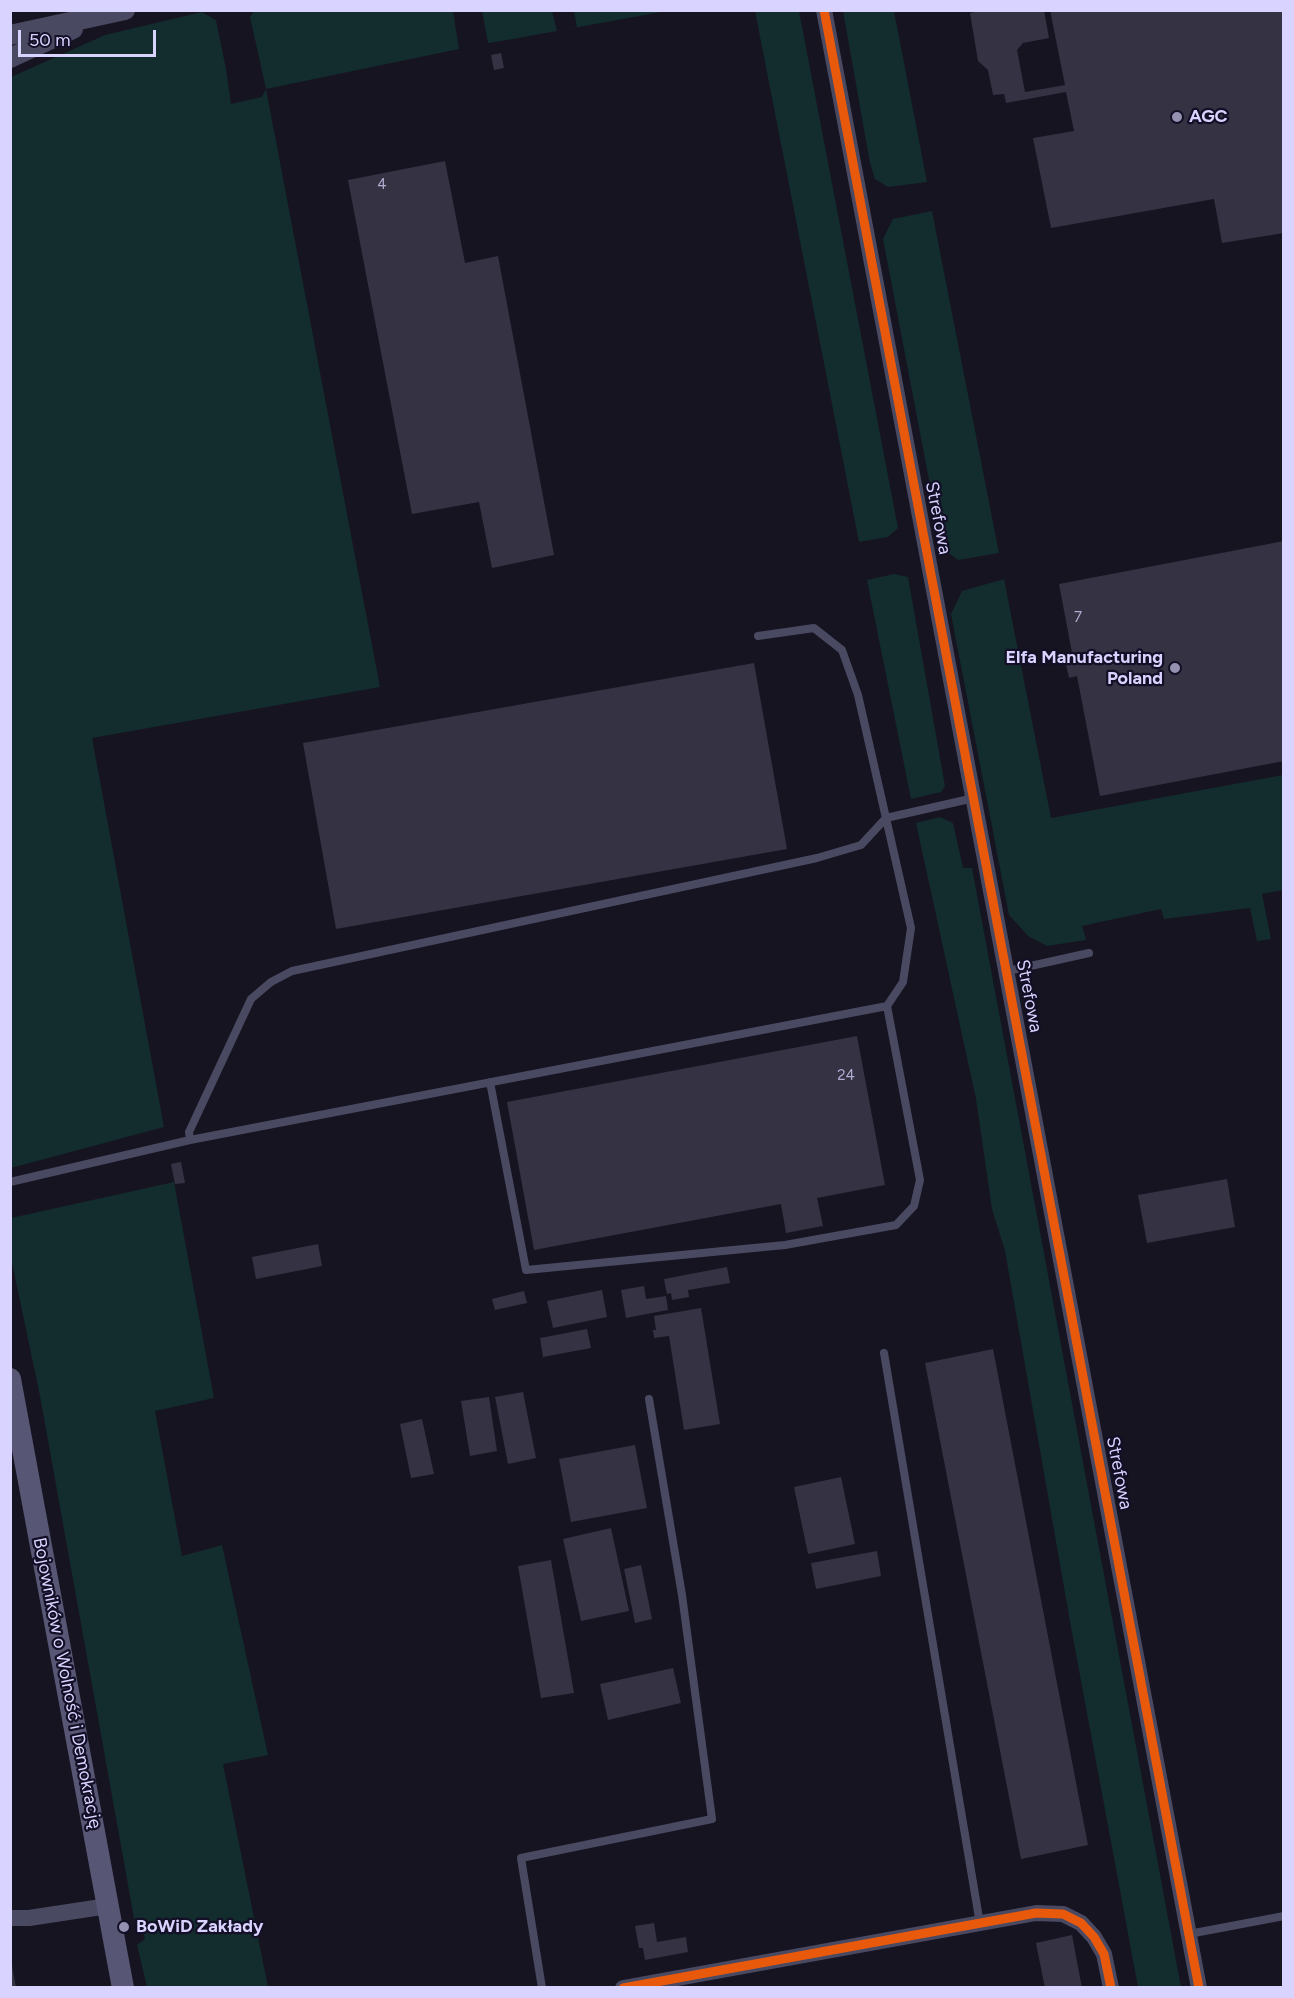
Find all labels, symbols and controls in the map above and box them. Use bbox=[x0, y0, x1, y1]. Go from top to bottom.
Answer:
scale bar bbox=[21, 18, 159, 56]
text: 50 m bbox=[29, 29, 71, 51]
place label: AGC bbox=[1189, 106, 1228, 128]
marker: AGC bbox=[1170, 110, 1184, 124]
house number: 4 bbox=[377, 176, 387, 194]
street label: Strefowa bbox=[920, 480, 956, 556]
house number: 7 bbox=[1074, 609, 1082, 627]
place label: Elfa Manufacturing Poland bbox=[1005, 647, 1163, 690]
marker: Elfa Manufacturing Poland bbox=[1168, 661, 1182, 675]
street label: Strefowa bbox=[1011, 958, 1047, 1034]
house number: 24 bbox=[837, 1067, 855, 1085]
street label: Strefowa bbox=[1101, 1435, 1137, 1511]
street label: Bojowników o Wolność i Demokrację bbox=[28, 1536, 106, 1830]
place label: BoWiD Zakłady bbox=[136, 1916, 263, 1938]
marker: BoWiD Zakłady bbox=[117, 1920, 131, 1934]

